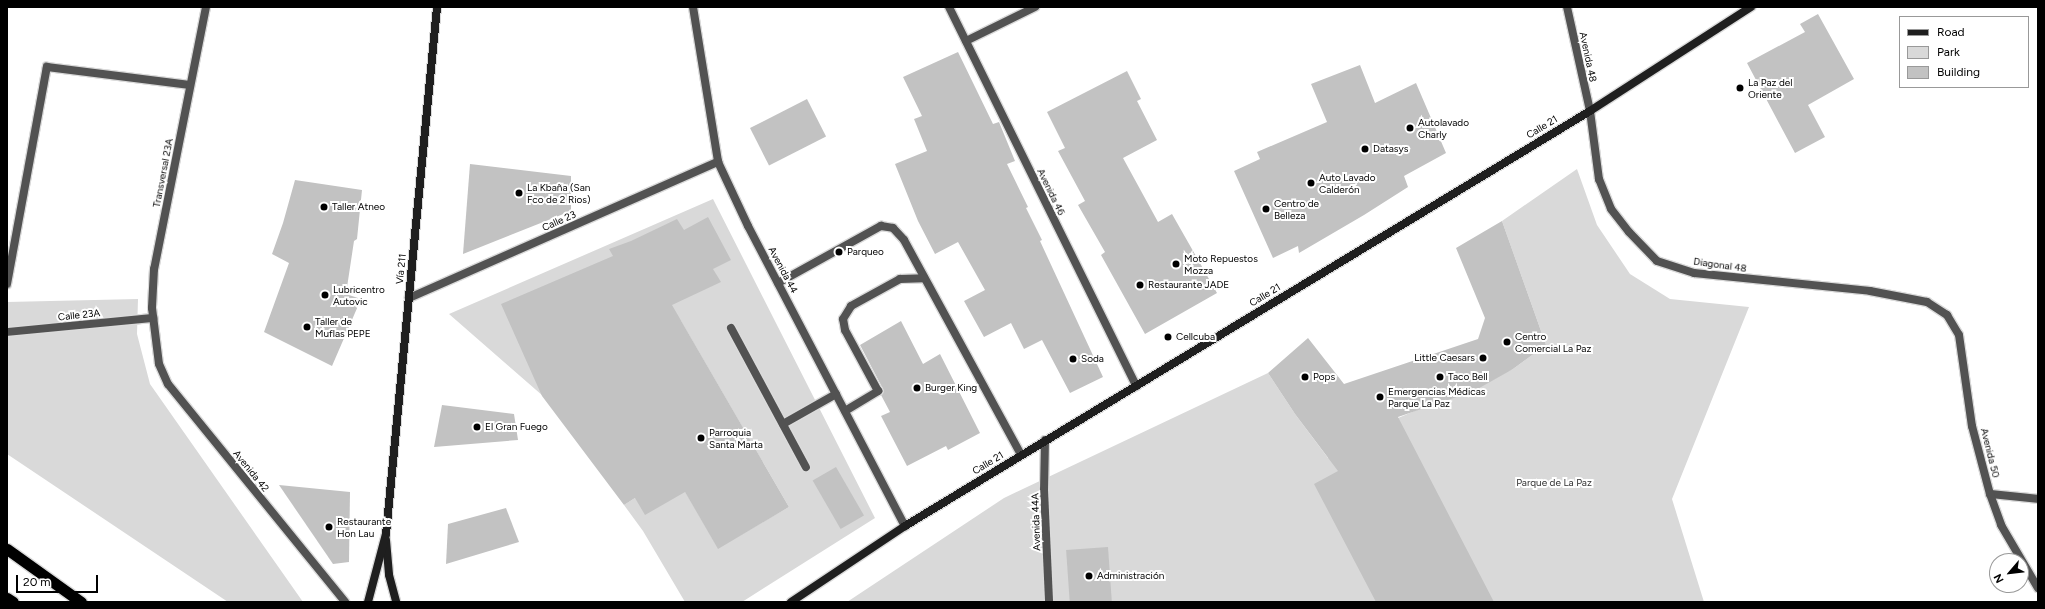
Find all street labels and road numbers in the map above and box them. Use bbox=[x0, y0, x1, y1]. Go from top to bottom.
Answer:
street label: Avenida 48 bbox=[1577, 31, 1599, 83]
street label: Calle 21 bbox=[1524, 113, 1560, 141]
street label: Transversal 23A bbox=[150, 138, 176, 208]
street label: Avenida 46 bbox=[1035, 167, 1067, 217]
street label: Calle 23 bbox=[540, 208, 578, 234]
street label: Avenida 44 bbox=[766, 245, 800, 295]
street label: Vía 211 bbox=[393, 253, 409, 285]
street label: Diagonal 48 bbox=[1693, 255, 1747, 275]
street label: Calle 21 bbox=[1247, 281, 1283, 309]
street label: Calle 23A bbox=[57, 307, 101, 323]
street label: Avenida 50 bbox=[1978, 427, 2002, 479]
street label: Avenida 42 bbox=[231, 448, 271, 494]
street label: Calle 21 bbox=[970, 449, 1006, 477]
street label: Avenida 44A bbox=[1029, 493, 1043, 551]

